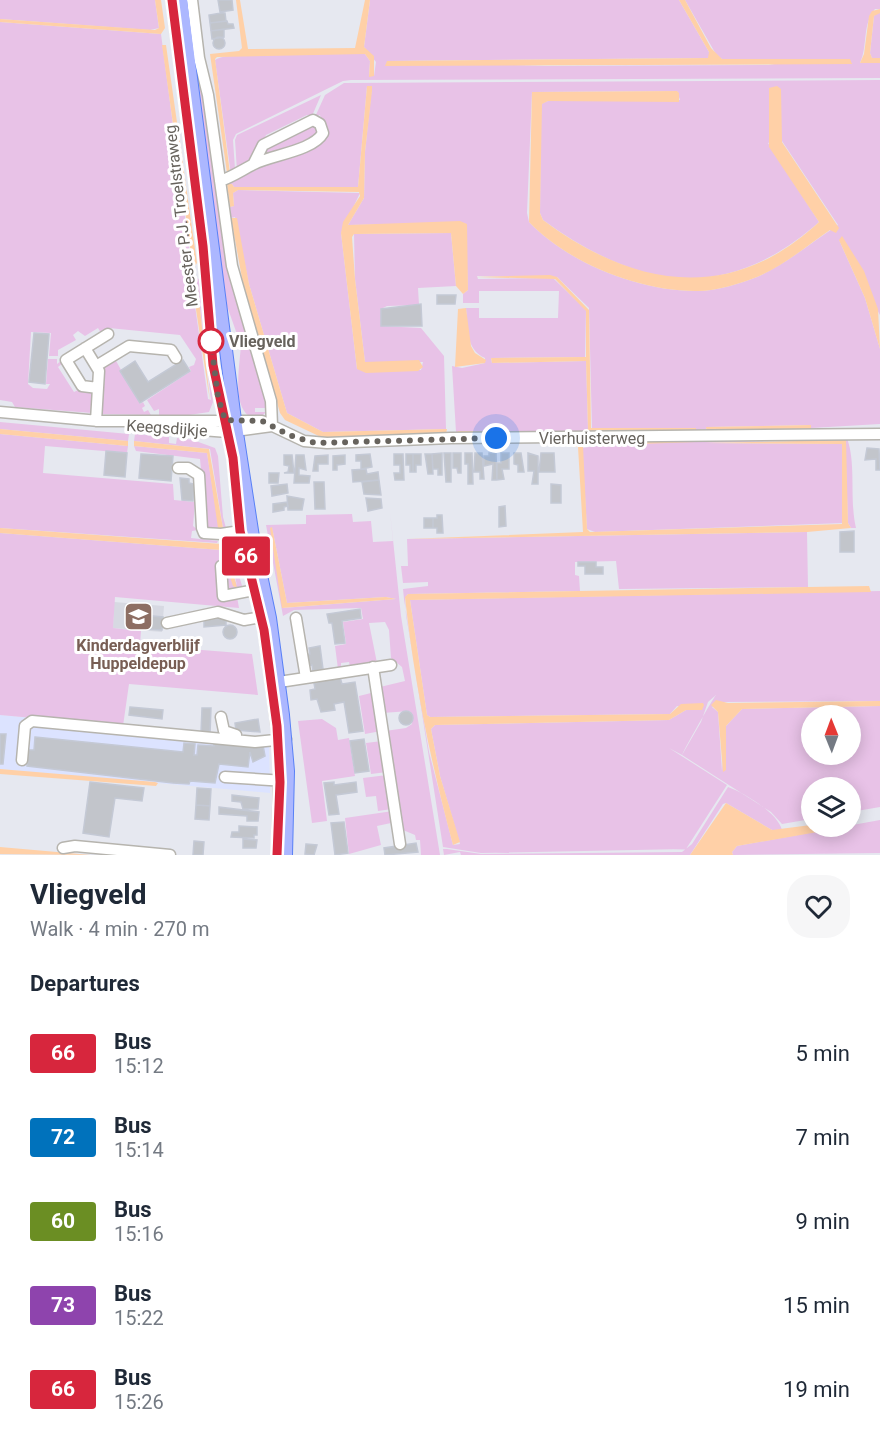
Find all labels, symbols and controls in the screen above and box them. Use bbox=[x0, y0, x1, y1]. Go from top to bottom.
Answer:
street label: Meester P.J. Troelstraweg bbox=[160, 124, 202, 308]
marker: Vliegveld bbox=[198, 328, 224, 354]
place label: Vliegveld bbox=[229, 332, 296, 351]
street label: Keegsdijkje bbox=[126, 416, 208, 440]
your location bbox=[481, 423, 511, 453]
street label: Vierhuisterweg bbox=[539, 429, 645, 448]
line badge: 66 bbox=[219, 536, 273, 576]
text: 66 bbox=[234, 544, 258, 568]
school or university icon: Kinderdagverblijf Huppeldepup bbox=[122, 601, 154, 633]
place label: Kinderdagverblijf Huppeldepup bbox=[76, 636, 200, 673]
north arrow bbox=[801, 705, 861, 765]
map controls bbox=[801, 705, 861, 837]
button: layers bbox=[801, 777, 861, 837]
button: heart bbox=[787, 875, 850, 938]
text: Vliegveld bbox=[30, 878, 147, 911]
text: Walk · 4 min · 270 m bbox=[30, 917, 209, 941]
text: Departures bbox=[30, 971, 140, 996]
text: Bus bbox=[114, 1029, 152, 1054]
text: 66 bbox=[51, 1041, 75, 1065]
text: 5 min bbox=[795, 1041, 850, 1066]
text: 15:12 bbox=[114, 1054, 164, 1078]
text: Bus bbox=[114, 1113, 152, 1138]
text: 72 bbox=[51, 1125, 75, 1149]
text: 7 min bbox=[795, 1125, 850, 1150]
text: 15:14 bbox=[114, 1138, 164, 1162]
text: Bus bbox=[114, 1197, 152, 1222]
text: 60 bbox=[51, 1209, 75, 1233]
text: 9 min bbox=[795, 1209, 850, 1234]
text: 15:16 bbox=[114, 1222, 164, 1246]
text: Bus bbox=[114, 1281, 152, 1306]
text: 73 bbox=[51, 1293, 75, 1317]
text: 15 min bbox=[783, 1293, 850, 1318]
text: 15:22 bbox=[114, 1306, 164, 1330]
text: Bus bbox=[114, 1365, 152, 1390]
text: 66 bbox=[51, 1377, 75, 1401]
text: 19 min bbox=[783, 1377, 850, 1402]
text: 15:26 bbox=[114, 1390, 164, 1414]

